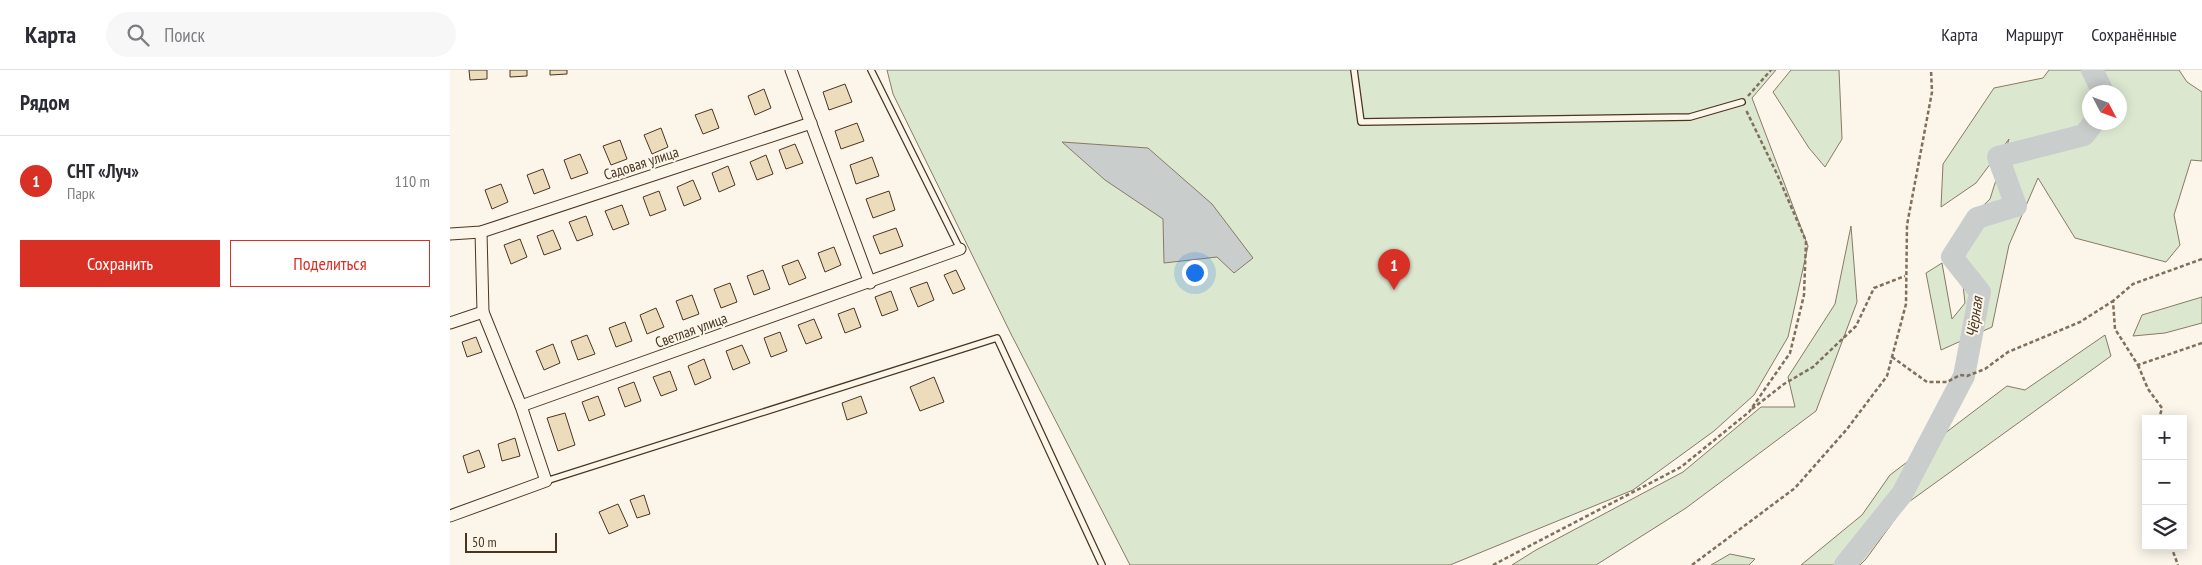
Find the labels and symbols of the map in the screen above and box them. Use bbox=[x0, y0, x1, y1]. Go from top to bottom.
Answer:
north arrow bbox=[2082, 85, 2127, 130]
street label: Садовая улица bbox=[601, 142, 681, 184]
pin: 1 bbox=[1378, 249, 1410, 290]
your location bbox=[1182, 260, 1208, 286]
water label: Чёрная bbox=[1961, 294, 1987, 339]
street label: Светлая улица bbox=[652, 308, 730, 352]
scale bar bbox=[465, 530, 558, 553]

